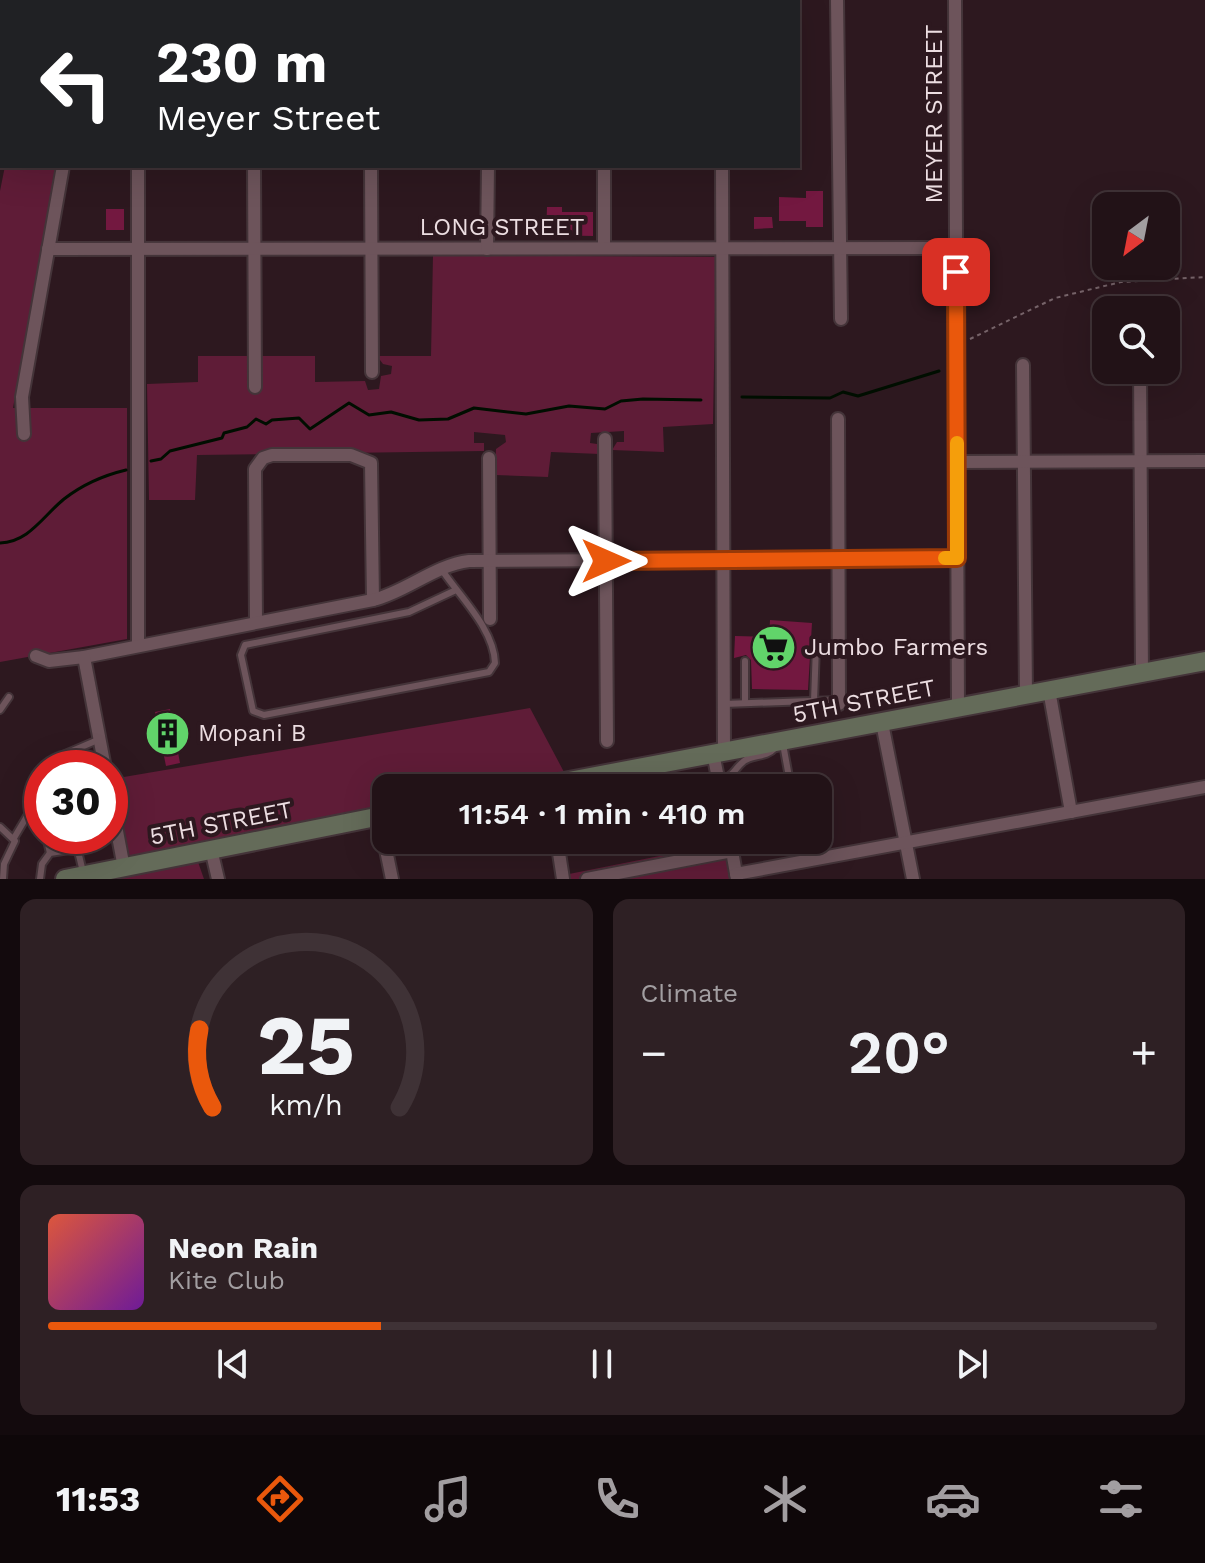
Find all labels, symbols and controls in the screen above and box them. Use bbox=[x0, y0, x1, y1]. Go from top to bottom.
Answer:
street label: MEYER STREET bbox=[920, 25, 948, 203]
text: 230 m bbox=[156, 30, 327, 96]
icon: left bbox=[24, 32, 128, 136]
text: Meyer Street bbox=[156, 97, 380, 139]
north arrow bbox=[1092, 192, 1180, 280]
map controls bbox=[1092, 192, 1180, 384]
street label: LONG STREET bbox=[419, 213, 585, 241]
pin bbox=[922, 238, 990, 306]
icon: arrive bbox=[934, 250, 978, 294]
button: search bbox=[1092, 296, 1180, 384]
position arrow bbox=[564, 519, 648, 603]
supermarket icon: Jumbo Farmers bbox=[749, 623, 797, 671]
place label: Jumbo Farmers bbox=[804, 633, 988, 661]
street label: 5TH STREET bbox=[790, 673, 938, 729]
building icon: Mopani B bbox=[143, 709, 191, 757]
place label: Mopani B bbox=[198, 719, 306, 747]
speed limit sign: 30 bbox=[24, 750, 128, 854]
street label: 5TH STREET bbox=[147, 795, 295, 851]
text: 11:54 · 1 min · 410 m bbox=[459, 796, 745, 831]
text: Climate bbox=[641, 978, 738, 1008]
text: 25 bbox=[257, 997, 355, 1094]
text: 20° bbox=[847, 1017, 950, 1088]
text: − bbox=[641, 1027, 667, 1079]
text: + bbox=[1130, 1027, 1157, 1079]
text: km/h bbox=[269, 1088, 343, 1122]
text: Neon Rain bbox=[168, 1230, 318, 1265]
text: Kite Club bbox=[168, 1265, 285, 1295]
icon: previous bbox=[211, 1342, 255, 1386]
icon: pause bbox=[580, 1342, 624, 1386]
icon: next bbox=[950, 1342, 994, 1386]
icon: directions bbox=[252, 1471, 308, 1527]
icon: music bbox=[420, 1471, 476, 1527]
icon: phone bbox=[589, 1471, 645, 1527]
icon: climate bbox=[757, 1471, 813, 1527]
icon: car bbox=[925, 1471, 981, 1527]
icon: filters bbox=[1093, 1471, 1149, 1527]
text: 11:53 bbox=[56, 1478, 140, 1520]

